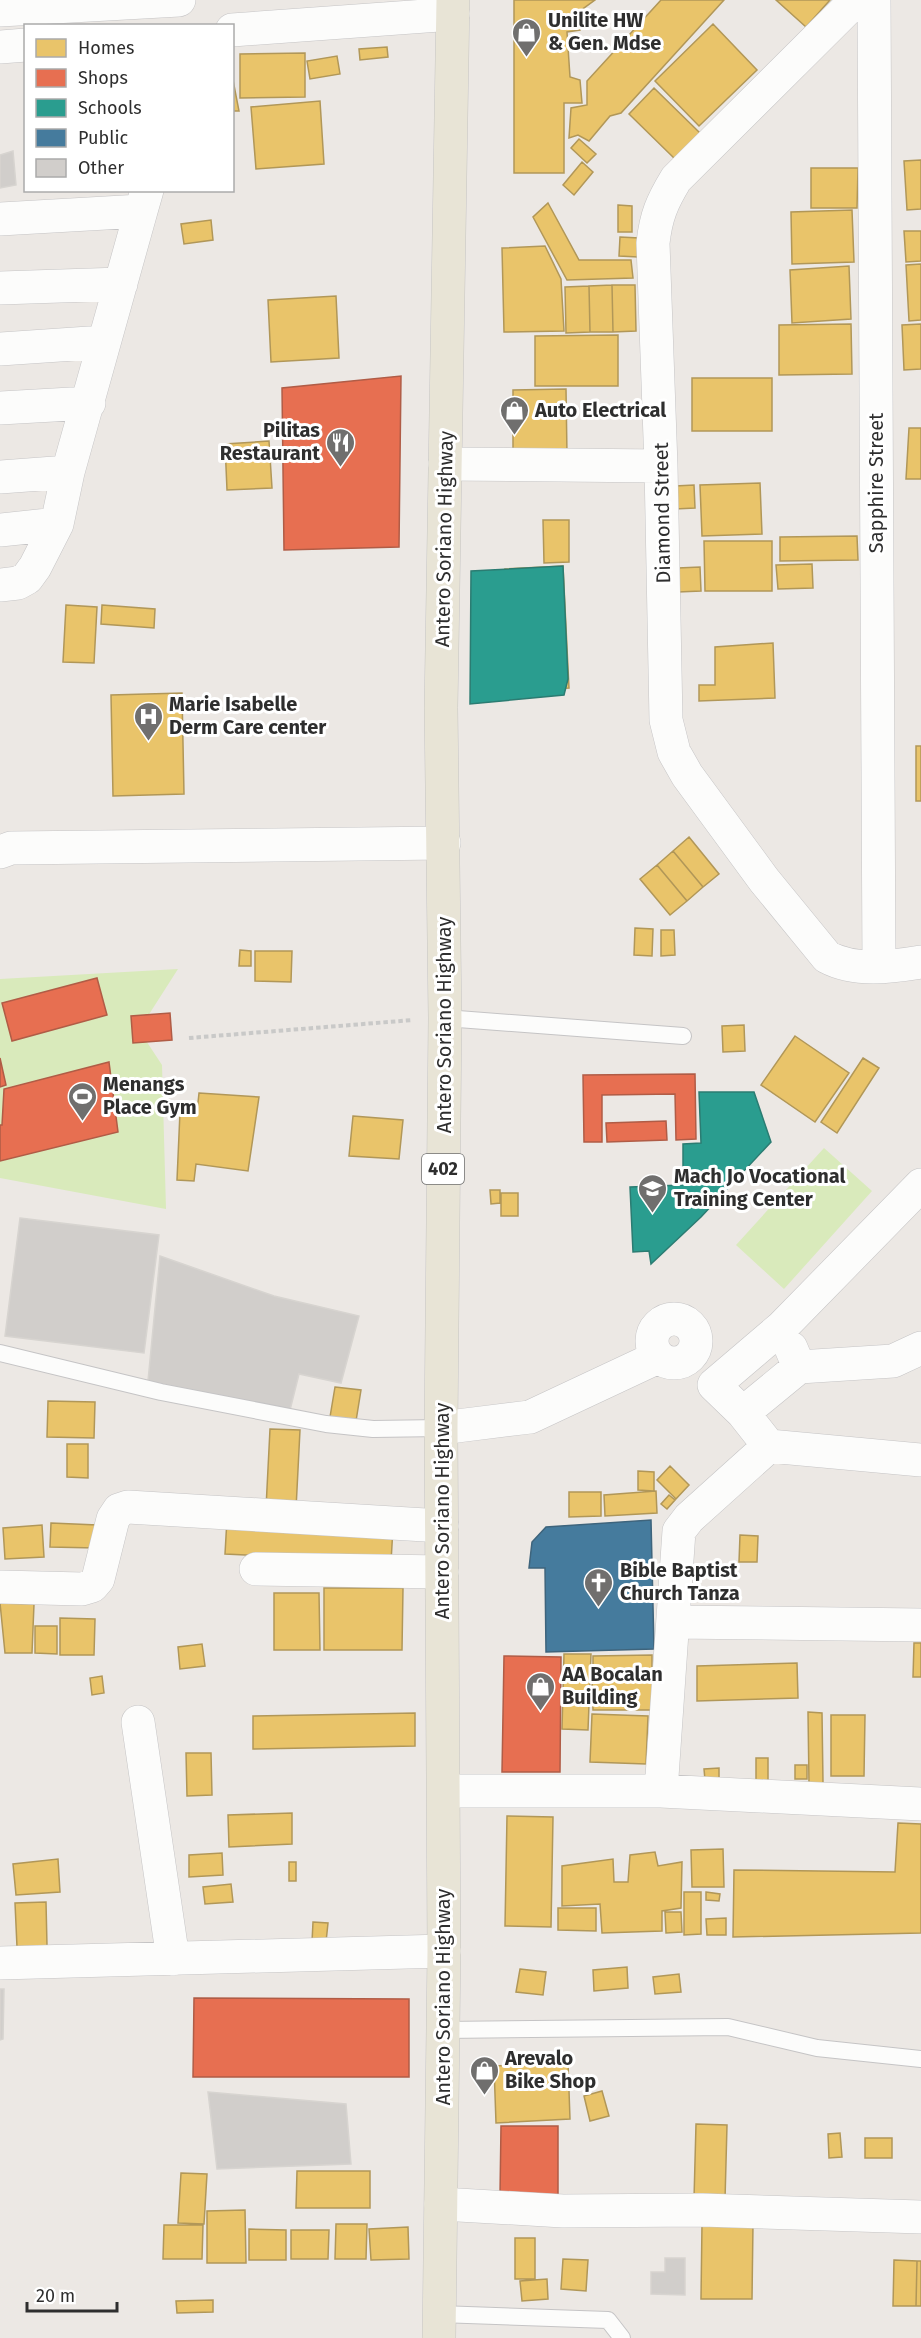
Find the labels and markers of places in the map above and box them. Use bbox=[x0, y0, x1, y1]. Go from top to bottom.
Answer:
place label: Unilite HW & Gen. Mdse bbox=[548, 8, 661, 55]
shop icon: Unilite HW & Gen. Mdse bbox=[511, 16, 543, 58]
shop icon: Auto Electrical bbox=[498, 394, 530, 436]
place label: Auto Electrical bbox=[534, 398, 666, 422]
place label: Pilitas Restaurant bbox=[220, 418, 320, 465]
restaurant icon: Pilitas Restaurant bbox=[325, 426, 357, 468]
place label: Marie Isabelle Derm Care center bbox=[169, 692, 327, 739]
hospital icon: Marie Isabelle Derm Care center bbox=[132, 700, 164, 742]
place label: Menangs Place Gym bbox=[103, 1072, 197, 1119]
sports icon: Menangs Place Gym bbox=[66, 1080, 98, 1122]
place label: Mach Jo Vocational Training Center bbox=[674, 1164, 846, 1211]
school or university icon: Mach Jo Vocational Training Center bbox=[637, 1172, 669, 1214]
place label: Bible Baptist Church Tanza bbox=[620, 1558, 740, 1605]
church icon: Bible Baptist Church Tanza bbox=[583, 1566, 615, 1608]
place label: AA Bocalan Building bbox=[561, 1662, 663, 1709]
shop icon: AA Bocalan Building bbox=[525, 1670, 557, 1712]
place label: Arevalo Bike Shop bbox=[504, 2046, 596, 2093]
shop icon: Arevalo Bike Shop bbox=[468, 2054, 500, 2096]

